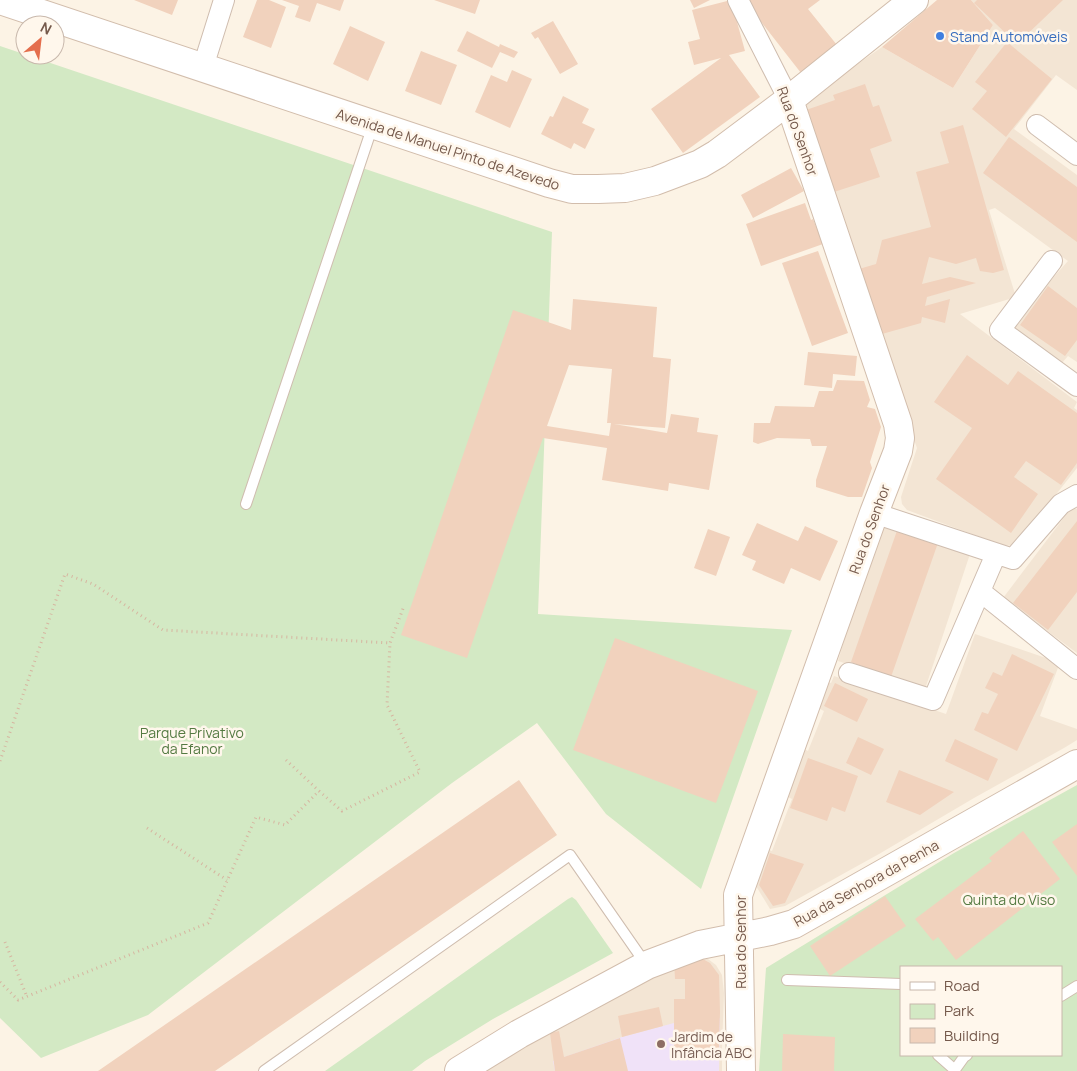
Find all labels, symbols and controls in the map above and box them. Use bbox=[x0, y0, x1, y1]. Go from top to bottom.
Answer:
north arrow bbox=[15, 15, 65, 65]
text: N bbox=[37, 17, 55, 39]
place label: Stand Automóveis bbox=[950, 27, 1068, 46]
marker: Stand Automóveis bbox=[934, 30, 946, 42]
street label: Rua do Senhor bbox=[773, 84, 823, 178]
street label: Avenida de Manuel Pinto de Azevedo bbox=[334, 104, 562, 194]
street label: Rua do Senhor bbox=[844, 482, 894, 576]
park label: Parque Privativo da Efanor bbox=[140, 723, 244, 758]
street label: Rua da Senhora da Penha bbox=[790, 835, 942, 931]
park label: Quinta do Viso bbox=[963, 890, 1055, 909]
street label: Rua do Senhor bbox=[731, 895, 750, 989]
legend bbox=[900, 966, 1062, 1056]
text: Road bbox=[944, 975, 980, 996]
text: Park bbox=[944, 1000, 974, 1021]
text: Building bbox=[944, 1025, 999, 1046]
place label: Jardim de Infância ABC bbox=[671, 1027, 752, 1062]
marker: Jardim de Infância ABC bbox=[655, 1038, 667, 1050]

